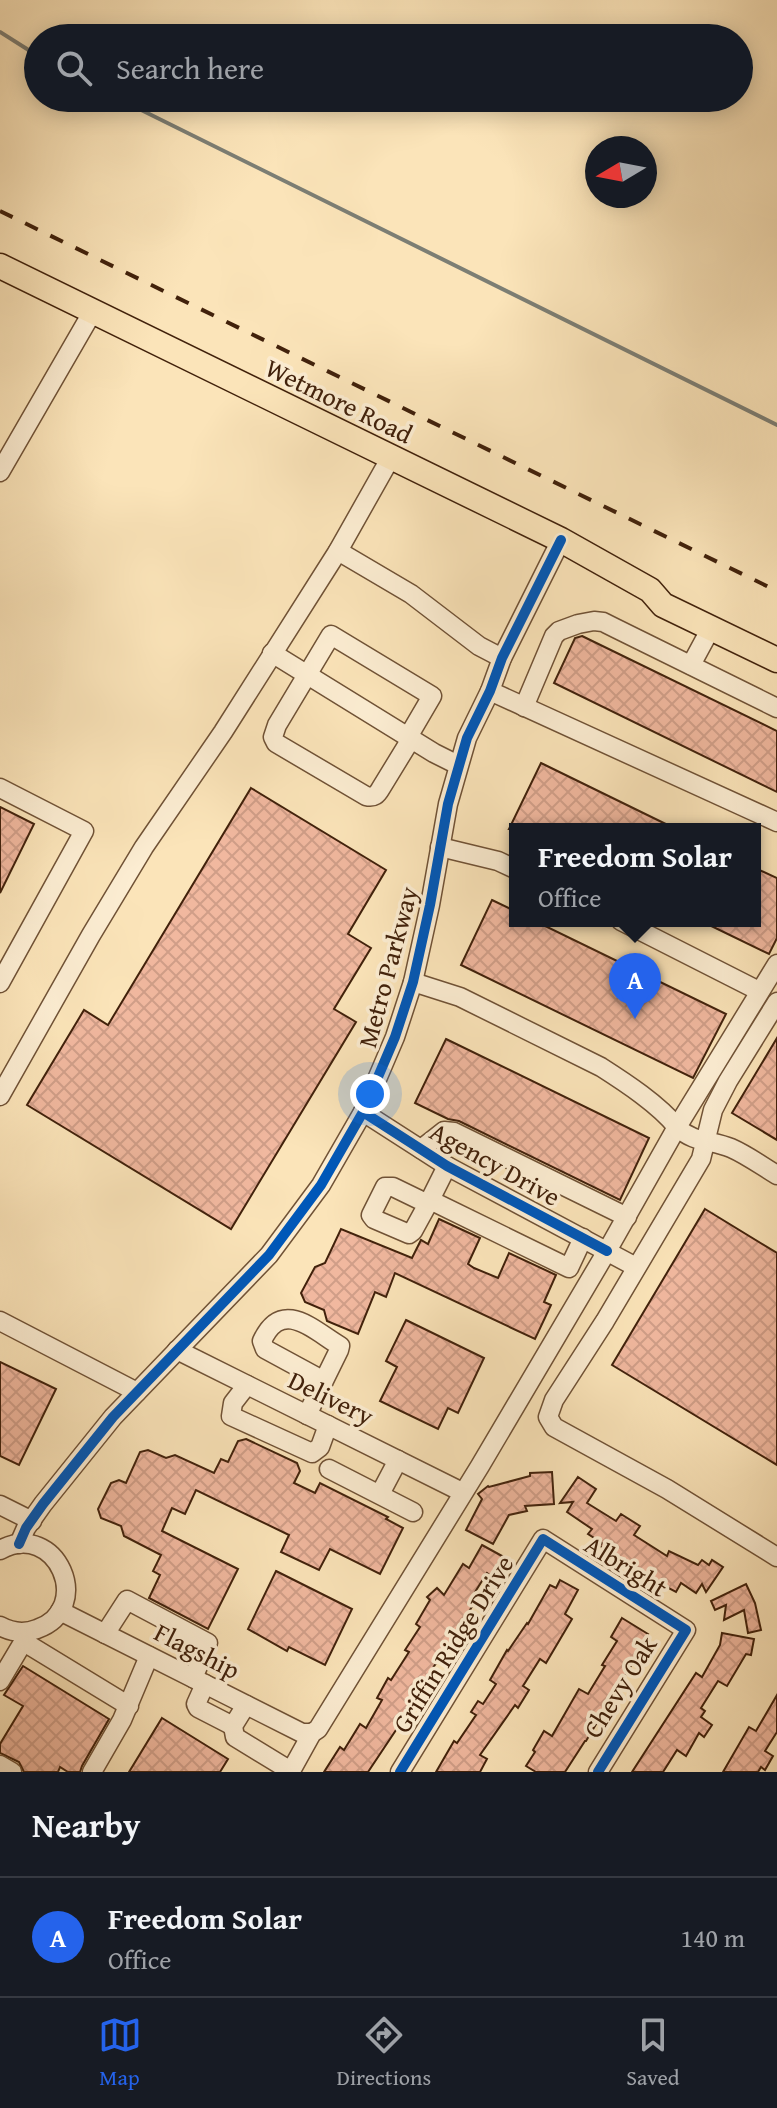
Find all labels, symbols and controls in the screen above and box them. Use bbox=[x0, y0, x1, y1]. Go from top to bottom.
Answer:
search box bbox=[24, 24, 753, 112]
icon: search bbox=[52, 46, 96, 90]
text: Search here bbox=[116, 46, 264, 90]
north arrow bbox=[585, 136, 657, 208]
street label: Wetmore Road bbox=[259, 348, 420, 453]
popup bbox=[509, 823, 761, 927]
text: Freedom Solar bbox=[538, 834, 732, 878]
text: Office bbox=[538, 878, 602, 917]
street label: Metro Parkway bbox=[347, 882, 428, 1052]
pin: A bbox=[609, 953, 661, 1019]
your location bbox=[350, 1074, 390, 1114]
street label: Agency Drive bbox=[423, 1112, 568, 1216]
street label: Delivery bbox=[282, 1360, 381, 1435]
street label: Albright bbox=[577, 1525, 675, 1606]
street label: Griffin Ridge Drive bbox=[382, 1547, 523, 1740]
street label: Flagship bbox=[148, 1612, 247, 1689]
street label: Chevy Oak bbox=[573, 1627, 667, 1745]
text: Nearby bbox=[32, 1800, 141, 1849]
text: Freedom Solar bbox=[108, 1896, 302, 1940]
text: A bbox=[50, 1918, 66, 1957]
text: 140 m bbox=[680, 1918, 745, 1957]
text: Office bbox=[108, 1940, 172, 1979]
tab: Map bbox=[98, 2013, 142, 2093]
tab: Directions bbox=[337, 2013, 431, 2093]
tab: Saved bbox=[626, 2013, 679, 2093]

